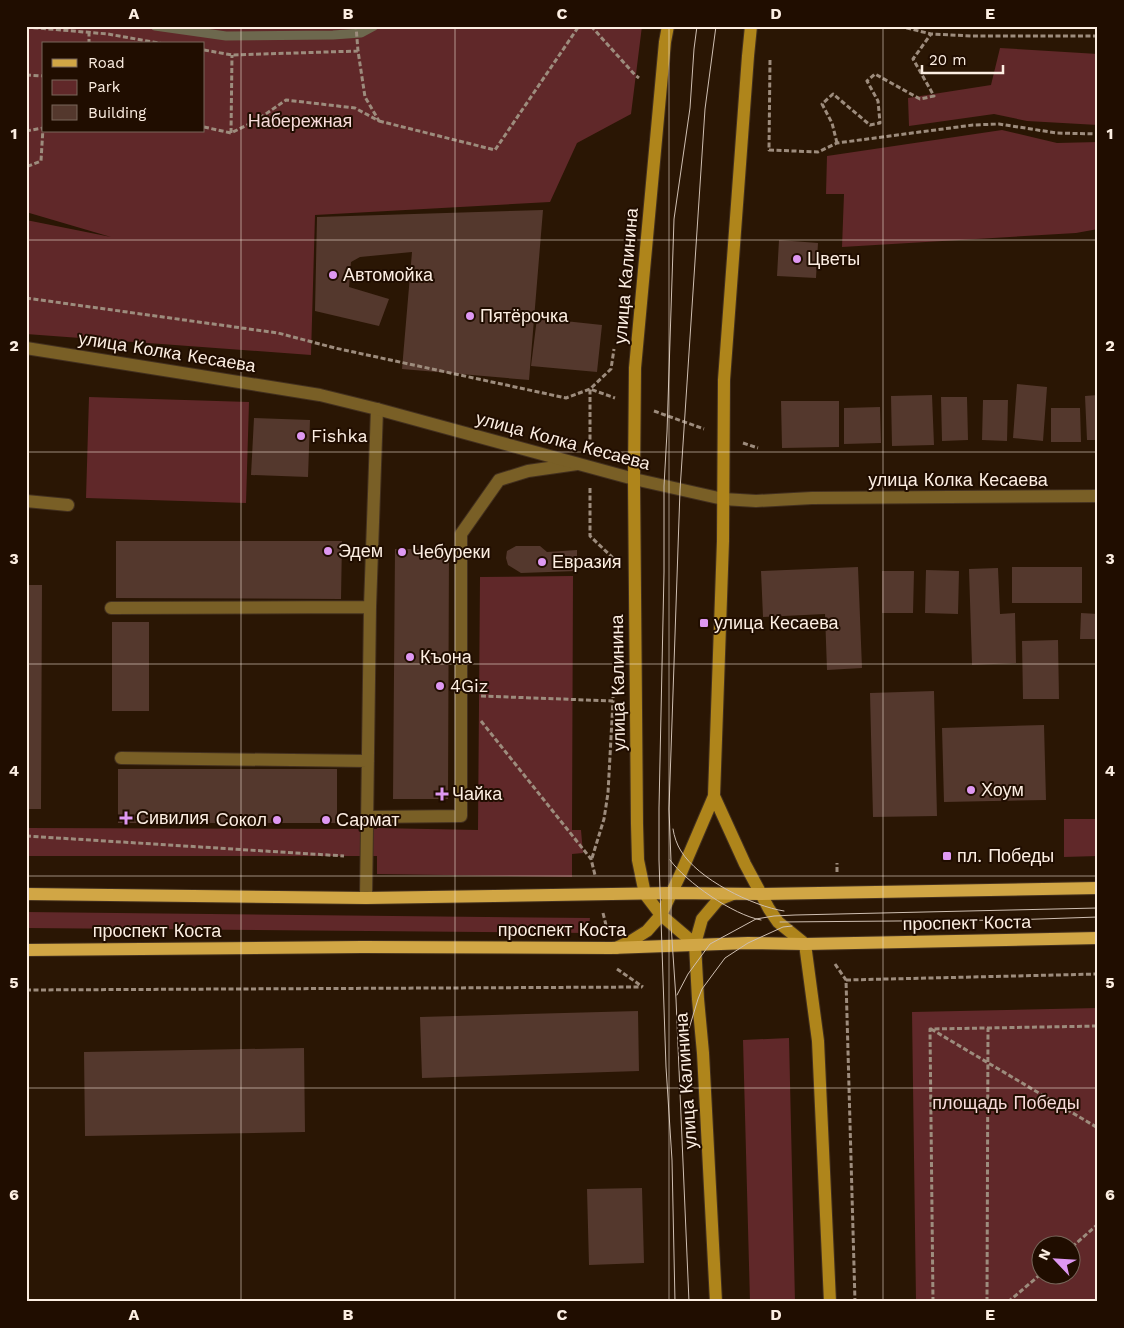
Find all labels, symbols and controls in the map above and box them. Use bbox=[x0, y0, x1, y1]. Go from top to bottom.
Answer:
text: A bbox=[129, 4, 140, 23]
text: B bbox=[343, 4, 354, 23]
text: C bbox=[557, 4, 568, 23]
text: D bbox=[770, 4, 782, 23]
text: E bbox=[985, 4, 995, 23]
legend bbox=[42, 42, 205, 132]
scale bar bbox=[922, 42, 1003, 74]
text: 20 m bbox=[929, 51, 967, 69]
text: Road bbox=[88, 54, 125, 72]
text: Park bbox=[88, 78, 121, 96]
text: Building bbox=[88, 104, 146, 122]
park label: Набережная bbox=[248, 110, 352, 131]
text: 1 bbox=[11, 124, 17, 143]
text: 1 bbox=[1107, 124, 1113, 143]
street label: улица Калинина bbox=[609, 206, 642, 345]
place label: Цветы bbox=[807, 248, 860, 269]
marker: Цветы bbox=[791, 253, 803, 265]
place label: Автомойка bbox=[343, 264, 434, 285]
marker: Автомойка bbox=[327, 269, 339, 281]
place label: Пятёрочка bbox=[480, 305, 569, 326]
marker: Пятёрочка bbox=[464, 310, 476, 322]
street label: улица Колка Кесаева bbox=[77, 327, 258, 376]
text: 2 bbox=[9, 336, 19, 355]
text: 2 bbox=[1105, 336, 1115, 355]
street label: улица Колка Кесаева bbox=[474, 407, 654, 474]
place label: Fishka bbox=[311, 425, 368, 446]
marker: Fishka bbox=[295, 430, 307, 442]
street label: улица Колка Кесаева bbox=[868, 469, 1049, 490]
place label: Эдем bbox=[338, 540, 383, 561]
place label: Чебуреки bbox=[412, 541, 490, 562]
marker: Эдем bbox=[322, 545, 334, 557]
marker: Чебуреки bbox=[396, 546, 408, 558]
text: 3 bbox=[9, 549, 19, 568]
text: 3 bbox=[1105, 549, 1115, 568]
place label: Евразия bbox=[552, 551, 621, 572]
marker: Евразия bbox=[536, 556, 548, 568]
place label: улица Кесаева bbox=[714, 612, 839, 633]
street label: улица Калинина bbox=[606, 614, 629, 751]
marker: улица Кесаева bbox=[698, 617, 710, 629]
place label: Къона bbox=[420, 646, 473, 667]
marker: Къона bbox=[404, 651, 416, 663]
place label: 4Giz bbox=[450, 675, 488, 696]
marker: 4Giz bbox=[434, 680, 446, 692]
text: 4 bbox=[9, 761, 19, 780]
text: 4 bbox=[1105, 761, 1115, 780]
place label: Хоум bbox=[981, 779, 1024, 800]
place label: Чайка bbox=[452, 783, 503, 804]
marker: Хоум bbox=[965, 784, 977, 796]
marker: Чайка bbox=[436, 788, 448, 800]
place label: Сивилия bbox=[136, 807, 209, 828]
place label: Сокол bbox=[216, 809, 267, 830]
place label: Сармат bbox=[336, 809, 399, 830]
marker: Сивилия bbox=[120, 812, 132, 824]
marker: Сокол bbox=[271, 814, 283, 826]
marker: Сармат bbox=[320, 814, 332, 826]
place label: пл. Победы bbox=[957, 845, 1054, 866]
marker: пл. Победы bbox=[941, 850, 953, 862]
street label: проспект Коста bbox=[903, 911, 1032, 934]
street label: проспект Коста bbox=[498, 919, 627, 940]
street label: проспект Коста bbox=[93, 920, 222, 941]
text: 5 bbox=[9, 973, 19, 992]
text: 5 bbox=[1105, 973, 1115, 992]
street label: улица Калинина bbox=[670, 1011, 701, 1150]
park label: площадь Победы bbox=[932, 1092, 1080, 1113]
text: 6 bbox=[9, 1185, 19, 1204]
text: 6 bbox=[1105, 1185, 1115, 1204]
north arrow bbox=[1032, 1236, 1082, 1286]
text: N bbox=[1035, 1246, 1054, 1263]
text: A bbox=[129, 1305, 140, 1324]
text: B bbox=[343, 1305, 354, 1324]
text: C bbox=[557, 1305, 568, 1324]
text: D bbox=[770, 1305, 782, 1324]
text: E bbox=[985, 1305, 995, 1324]

